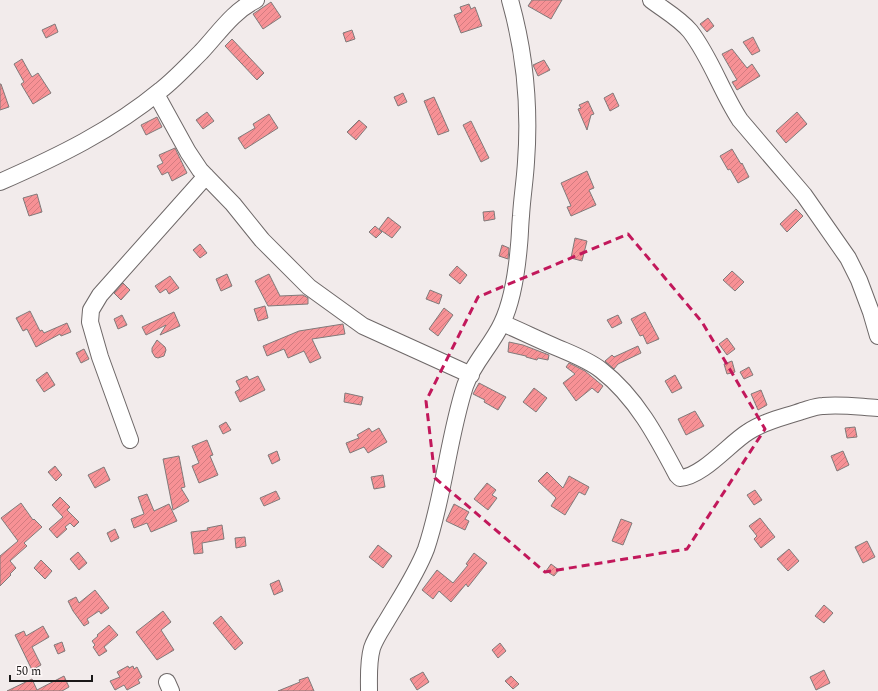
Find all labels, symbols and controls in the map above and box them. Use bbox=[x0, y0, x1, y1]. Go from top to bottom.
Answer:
scale bar bbox=[10, 657, 92, 683]
text: 50 m bbox=[16, 662, 41, 681]

